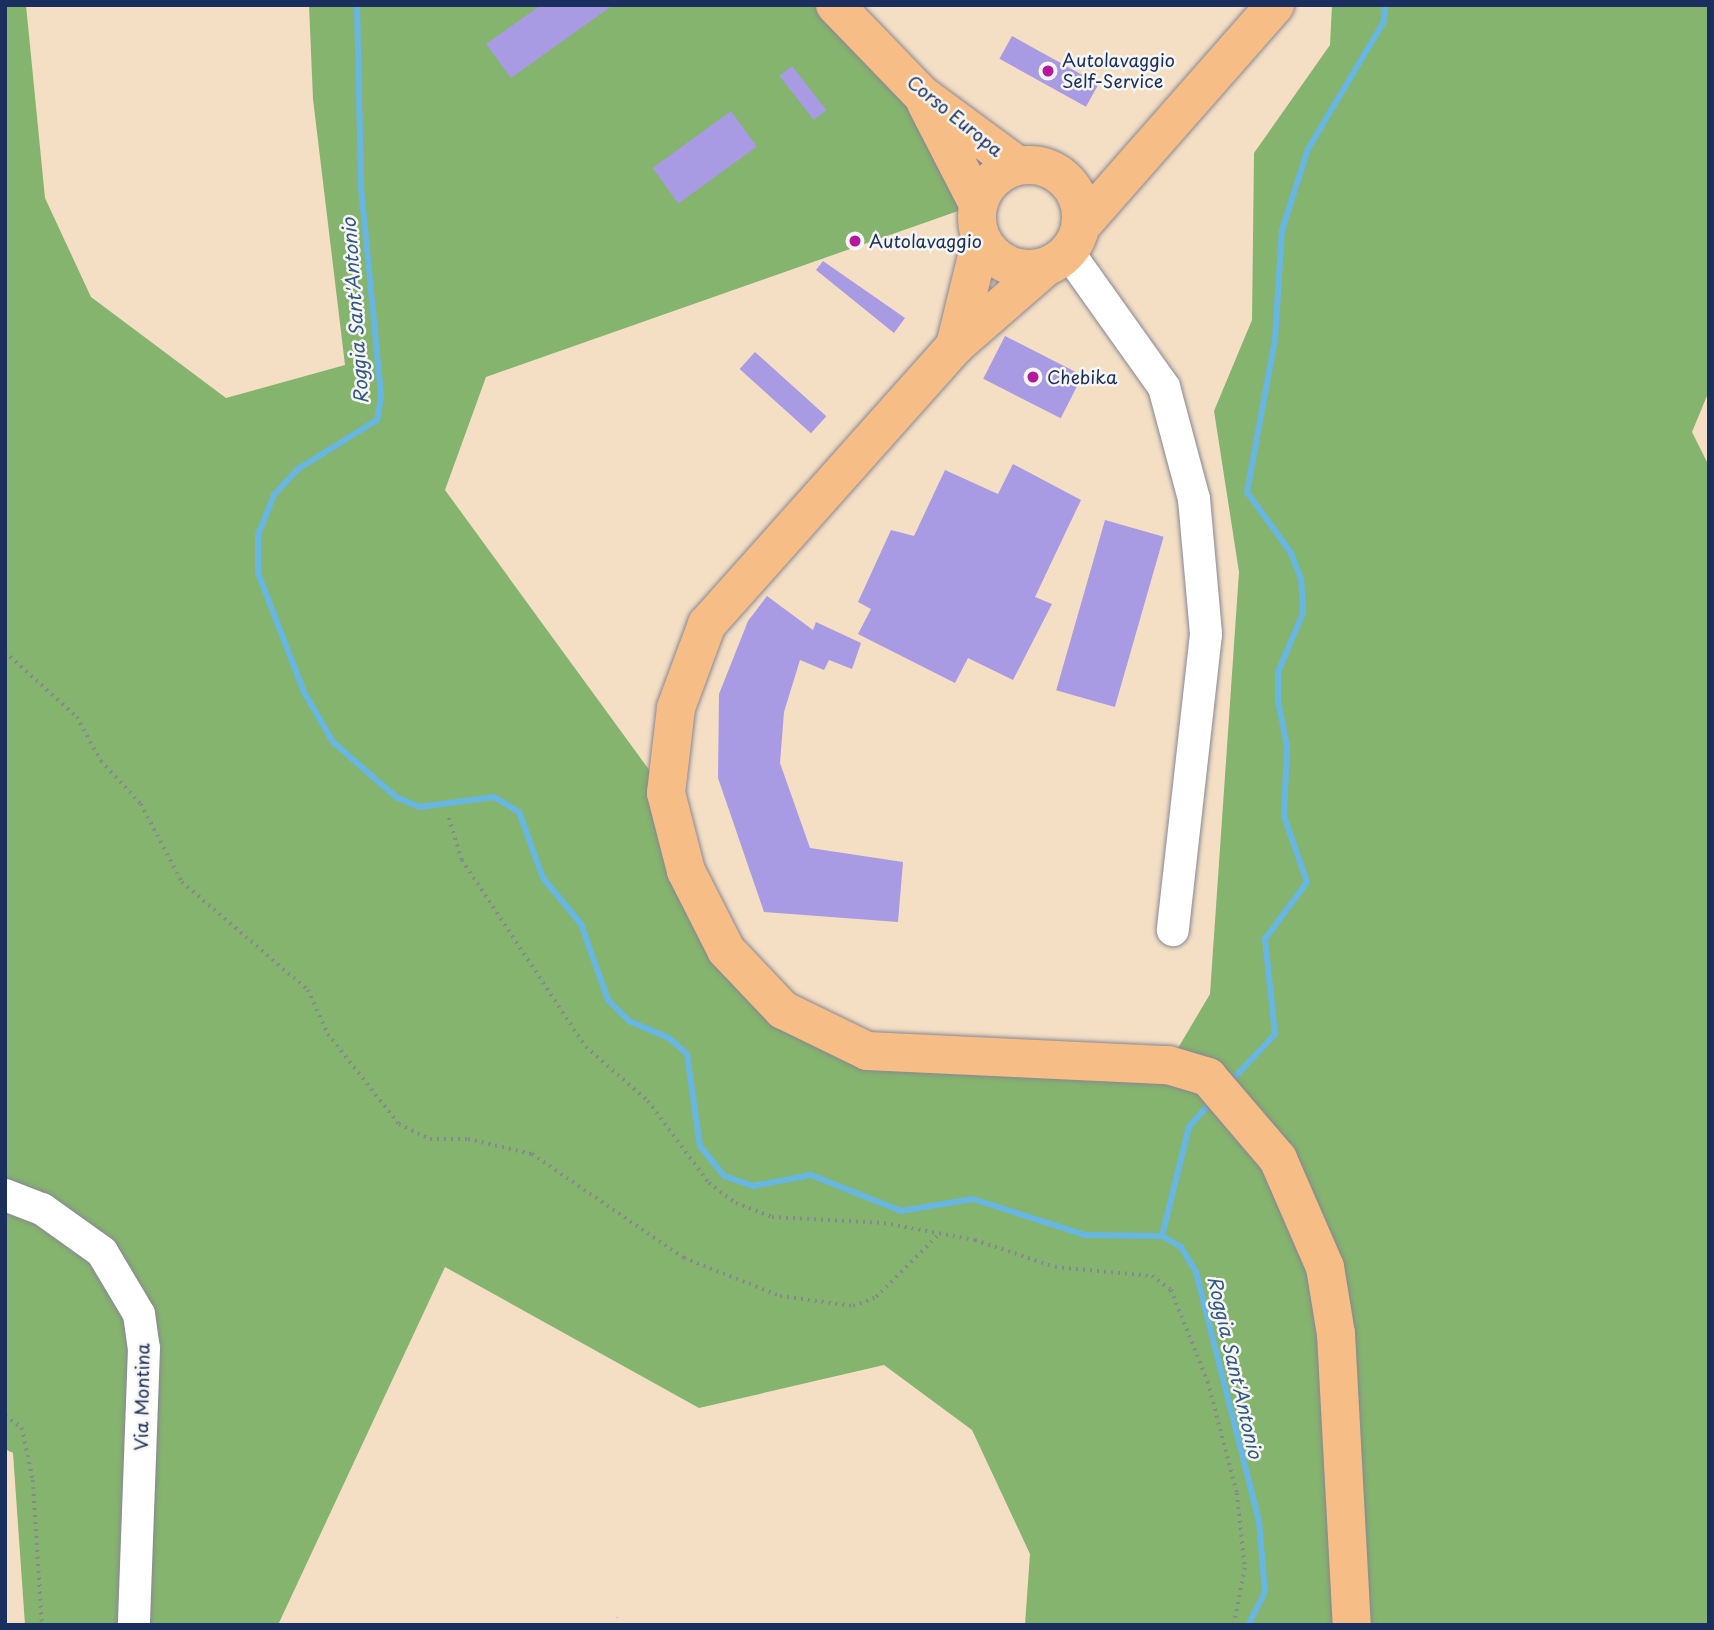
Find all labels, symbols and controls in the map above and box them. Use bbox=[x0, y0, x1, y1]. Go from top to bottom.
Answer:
place label: Autolavaggio Self-Service bbox=[1062, 50, 1175, 92]
marker: Autolavaggio Self-Service bbox=[1040, 63, 1056, 79]
street label: Corso Europa bbox=[903, 71, 1007, 161]
water label: Roggia Sant'Antonio bbox=[337, 217, 373, 405]
place label: Autolavaggio bbox=[869, 230, 982, 252]
marker: Autolavaggio bbox=[847, 233, 863, 249]
place label: Chebika bbox=[1047, 366, 1117, 388]
marker: Chebika bbox=[1025, 369, 1041, 385]
water label: Roggia Sant'Antonio bbox=[1203, 1273, 1267, 1461]
street label: Via Montina bbox=[130, 1344, 154, 1450]

